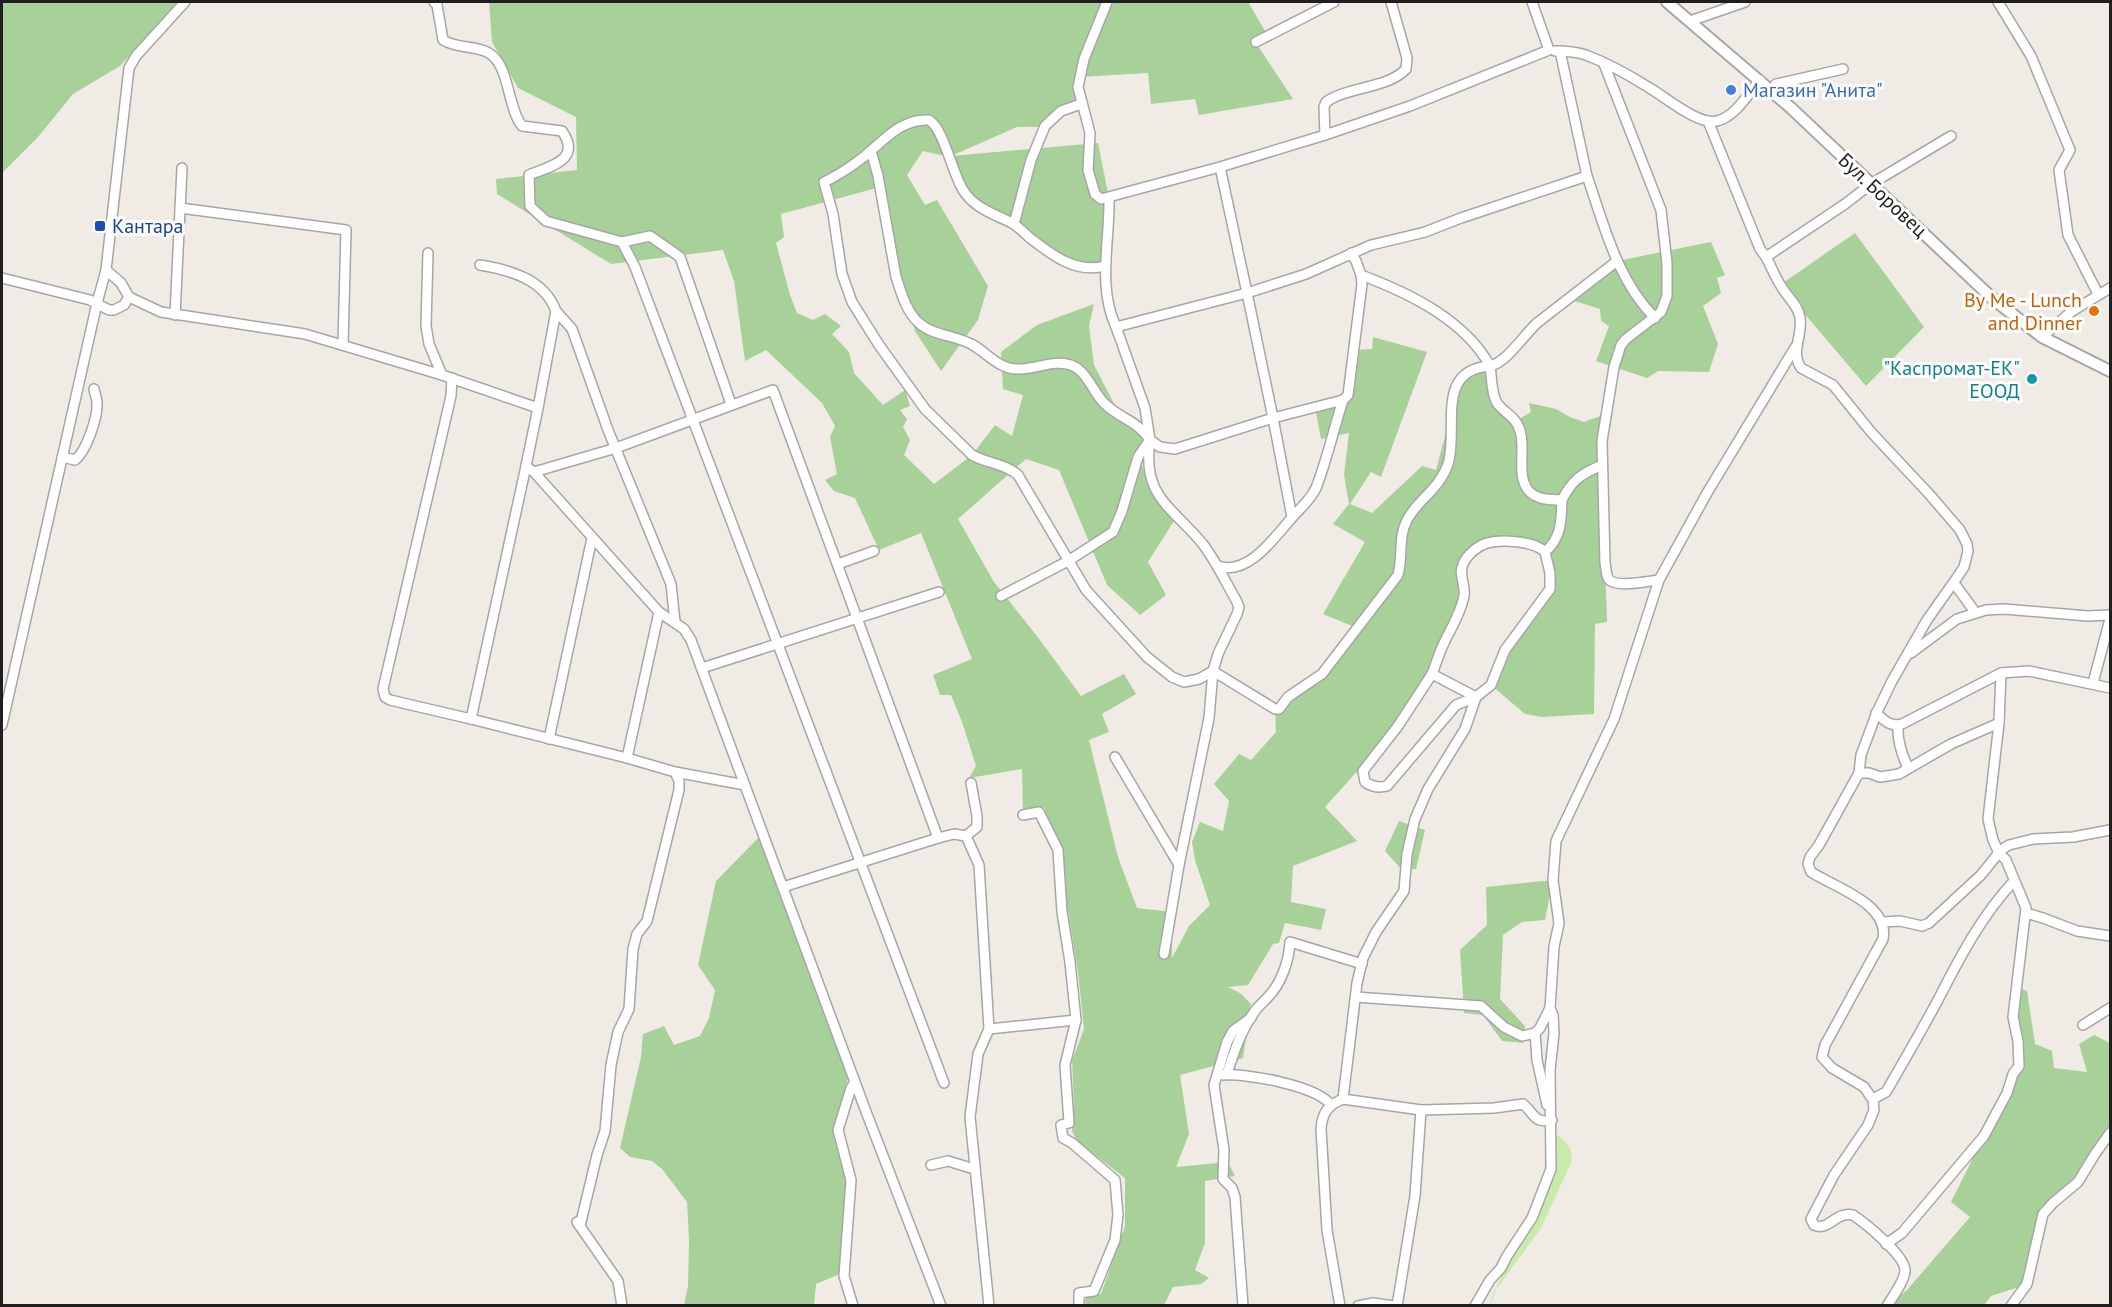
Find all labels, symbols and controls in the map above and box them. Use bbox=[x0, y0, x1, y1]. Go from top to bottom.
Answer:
place label: Магазин "Анита" bbox=[1743, 77, 1883, 103]
marker: Магазин "Анита" bbox=[1724, 83, 1738, 97]
street label: Бул. Боровец bbox=[1833, 147, 1933, 243]
place label: Кантара bbox=[112, 213, 184, 239]
marker: Кантара bbox=[93, 219, 107, 233]
place label: By Me - Lunch and Dinner bbox=[1964, 287, 2082, 336]
marker: By Me - Lunch and Dinner bbox=[2087, 304, 2101, 318]
place label: "Каспромат-ЕК" ЕООД bbox=[1883, 355, 2020, 404]
marker: "Каспромат-ЕК" ЕООД bbox=[2025, 372, 2039, 386]

